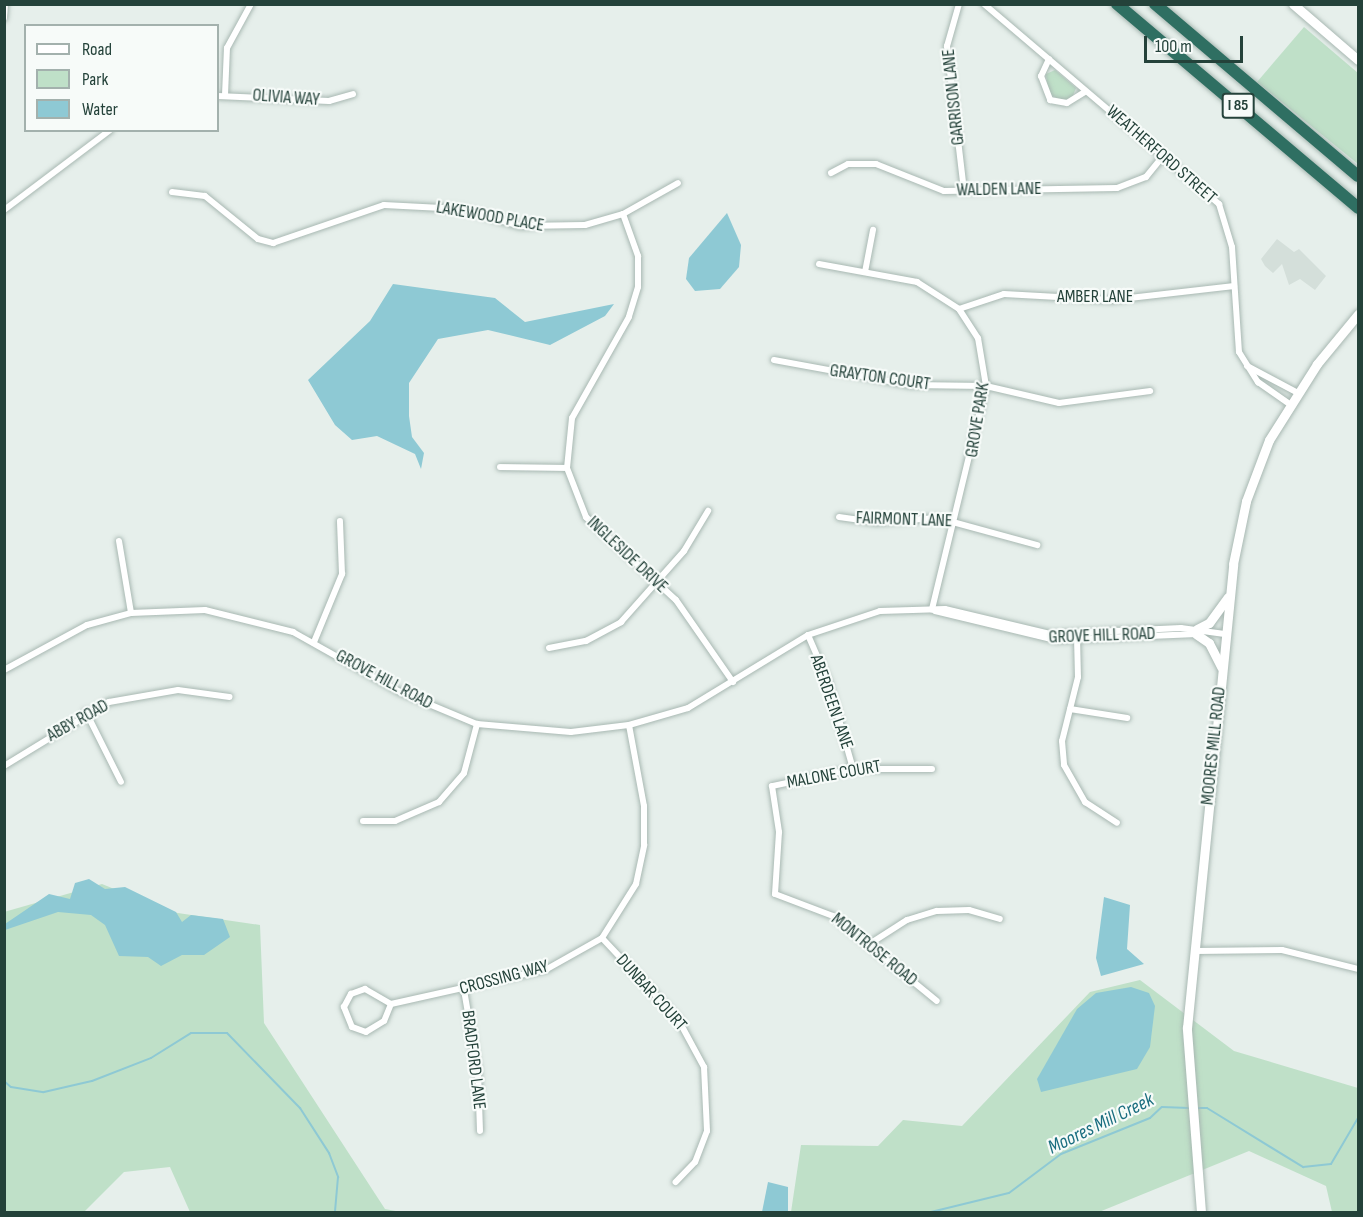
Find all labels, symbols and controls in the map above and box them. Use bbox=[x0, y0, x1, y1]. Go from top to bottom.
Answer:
legend bbox=[24, 24, 219, 132]
scale bar bbox=[1147, 24, 1246, 62]
text: 100 m bbox=[1155, 36, 1192, 57]
text: Road bbox=[82, 39, 112, 60]
street label: GARRISON LANE bbox=[938, 48, 970, 146]
text: Park bbox=[82, 69, 108, 90]
street label: OLIVIA WAY bbox=[252, 85, 320, 111]
road number: I 85 bbox=[1222, 93, 1254, 119]
text: Water bbox=[82, 99, 118, 120]
street label: WEATHERFORD STREET bbox=[1101, 101, 1221, 209]
street label: WALDEN LANE bbox=[956, 178, 1042, 202]
street label: LAKEWOOD PLACE bbox=[434, 197, 546, 237]
street label: AMBER LANE bbox=[1057, 286, 1133, 308]
street label: GRAYTON COURT bbox=[828, 360, 932, 396]
street label: GROVE PARK bbox=[961, 381, 995, 459]
street label: FAIRMONT LANE bbox=[855, 508, 953, 532]
street label: INGLESIDE DRIVE bbox=[582, 512, 672, 598]
street label: GROVE HILL ROAD bbox=[1048, 623, 1156, 649]
street label: GROVE HILL ROAD bbox=[332, 645, 436, 715]
street label: ABERDEEN LANE bbox=[805, 652, 857, 752]
street label: MOORES MILL ROAD bbox=[1197, 686, 1231, 806]
street label: ABBY ROAD bbox=[43, 695, 113, 747]
street label: MALONE COURT bbox=[785, 756, 883, 794]
street label: MONTROSE ROAD bbox=[827, 909, 921, 991]
street label: DUNBAR COURT bbox=[611, 950, 691, 1036]
street label: CROSSING WAY bbox=[457, 956, 551, 1000]
street label: BRADFORD LANE bbox=[456, 1009, 490, 1111]
water label: Moores Mill Creek bbox=[1044, 1088, 1158, 1160]

